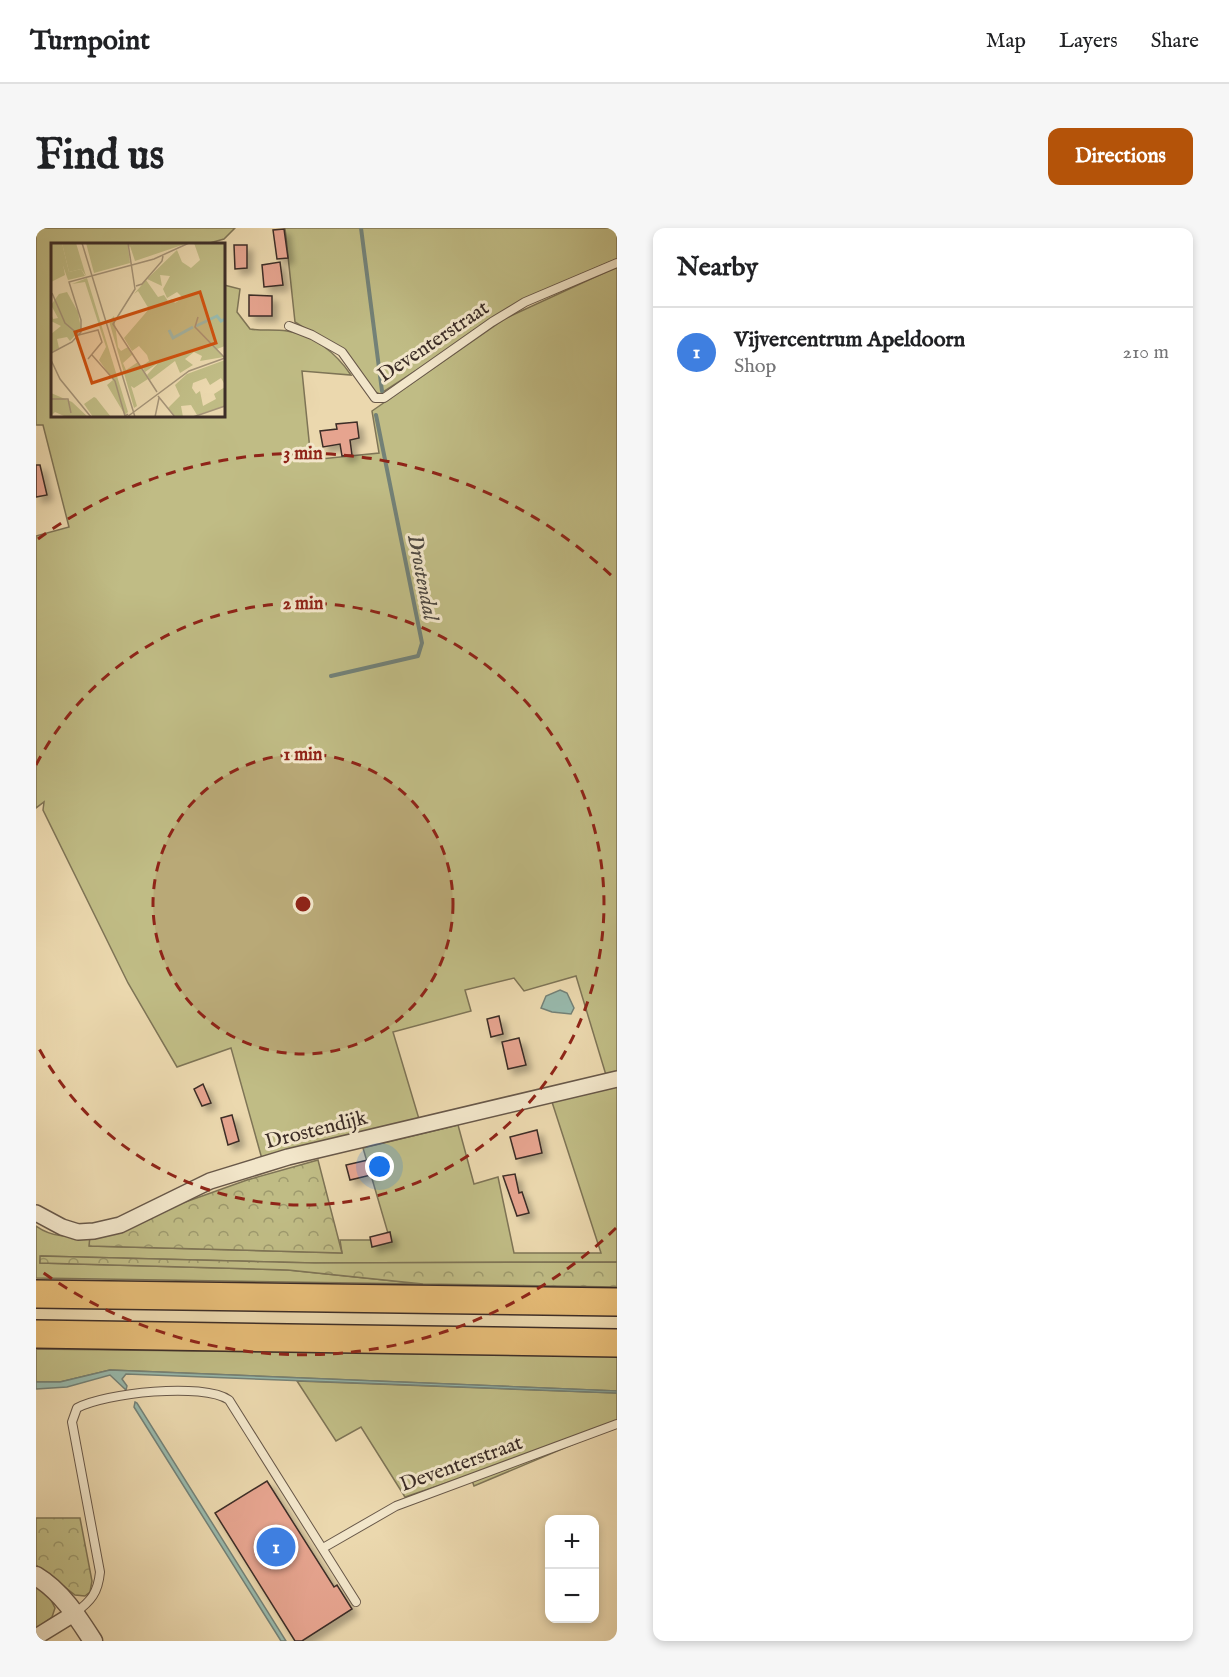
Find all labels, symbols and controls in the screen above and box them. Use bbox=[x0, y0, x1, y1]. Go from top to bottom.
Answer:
text: Turnpoint bbox=[30, 24, 150, 59]
text: Map bbox=[986, 28, 1026, 55]
text: Layers bbox=[1059, 28, 1118, 55]
text: Share bbox=[1151, 28, 1199, 55]
button: Directions bbox=[1048, 128, 1193, 185]
text: Find us bbox=[36, 130, 164, 183]
inset map bbox=[51, 243, 225, 417]
text: Nearby bbox=[677, 251, 758, 284]
street label: Deventerstraat bbox=[373, 295, 495, 389]
text: Vijvercentrum Apeldoorn bbox=[734, 326, 965, 354]
text: 1 bbox=[693, 340, 700, 365]
text: 210 m bbox=[1123, 340, 1169, 365]
text: Shop bbox=[734, 354, 776, 379]
text: 3 min bbox=[284, 443, 323, 466]
water label: Drostendal bbox=[400, 532, 444, 625]
text: 2 min bbox=[283, 593, 324, 616]
text: 1 min bbox=[284, 744, 323, 767]
centre of rings bbox=[293, 894, 313, 914]
street label: Drostendijk bbox=[263, 1105, 371, 1156]
your location bbox=[365, 1152, 394, 1181]
street label: Deventerstraat bbox=[396, 1430, 527, 1499]
map controls bbox=[545, 1515, 599, 1623]
button: + bbox=[545, 1515, 599, 1569]
pin: 1 bbox=[256, 1524, 296, 1570]
button: − bbox=[545, 1569, 599, 1623]

